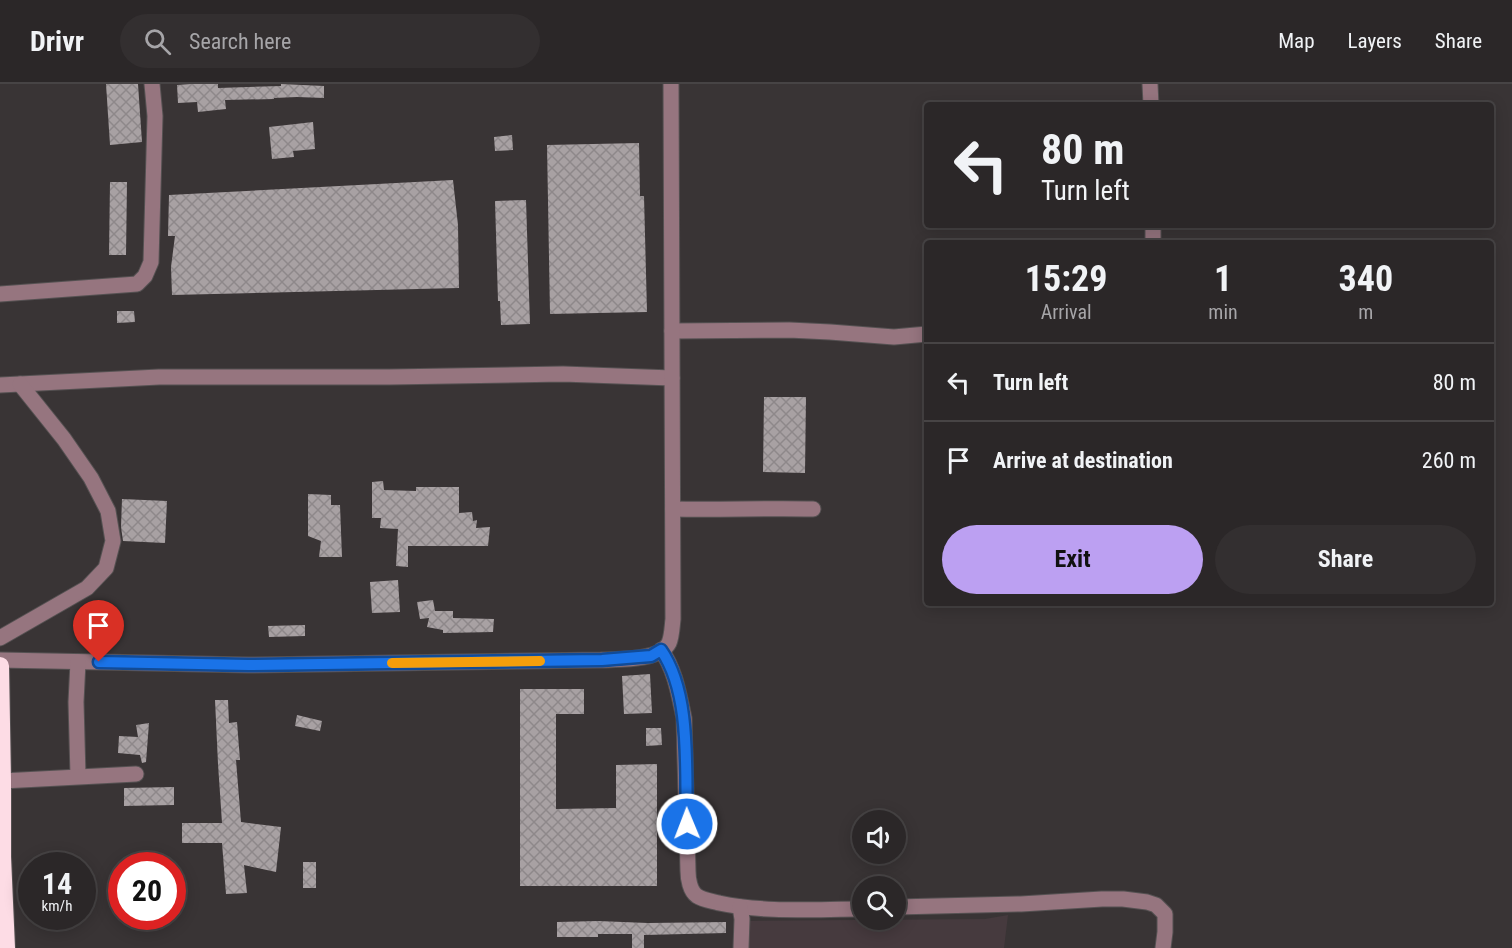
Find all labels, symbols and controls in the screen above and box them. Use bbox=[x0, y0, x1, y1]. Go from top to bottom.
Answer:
search box bbox=[120, 14, 540, 68]
text: Drivr bbox=[30, 25, 84, 58]
icon: search bbox=[141, 25, 174, 58]
text: Search here bbox=[189, 29, 291, 54]
text: Map bbox=[1278, 29, 1315, 53]
text: Layers bbox=[1348, 29, 1402, 53]
text: Share bbox=[1435, 29, 1482, 53]
text: 80 m bbox=[1041, 125, 1124, 174]
icon: left bbox=[942, 126, 1020, 204]
text: Turn left bbox=[1041, 175, 1130, 207]
text: 15:29 bbox=[1025, 258, 1107, 300]
text: 1 bbox=[1214, 258, 1232, 300]
text: 340 bbox=[1339, 258, 1393, 300]
text: Arrival bbox=[1041, 300, 1092, 324]
text: min bbox=[1208, 300, 1238, 324]
text: m bbox=[1358, 300, 1373, 324]
icon: left bbox=[942, 366, 975, 399]
text: Turn left bbox=[993, 370, 1068, 395]
text: 80 m bbox=[1433, 370, 1476, 395]
icon: arrive bbox=[942, 444, 975, 477]
text: Arrive at destination bbox=[993, 448, 1173, 473]
text: 260 m bbox=[1422, 448, 1476, 473]
button: Exit bbox=[942, 525, 1203, 594]
button: Share bbox=[1215, 525, 1476, 594]
pin bbox=[73, 600, 124, 662]
icon: arrive bbox=[82, 609, 115, 642]
position arrow bbox=[655, 792, 719, 856]
map controls bbox=[852, 810, 906, 930]
button: sound bbox=[852, 810, 906, 864]
speed limit sign: 20 bbox=[108, 852, 186, 930]
text: 14 bbox=[42, 866, 72, 901]
button: search bbox=[852, 876, 906, 930]
text: km/h bbox=[42, 897, 72, 915]

